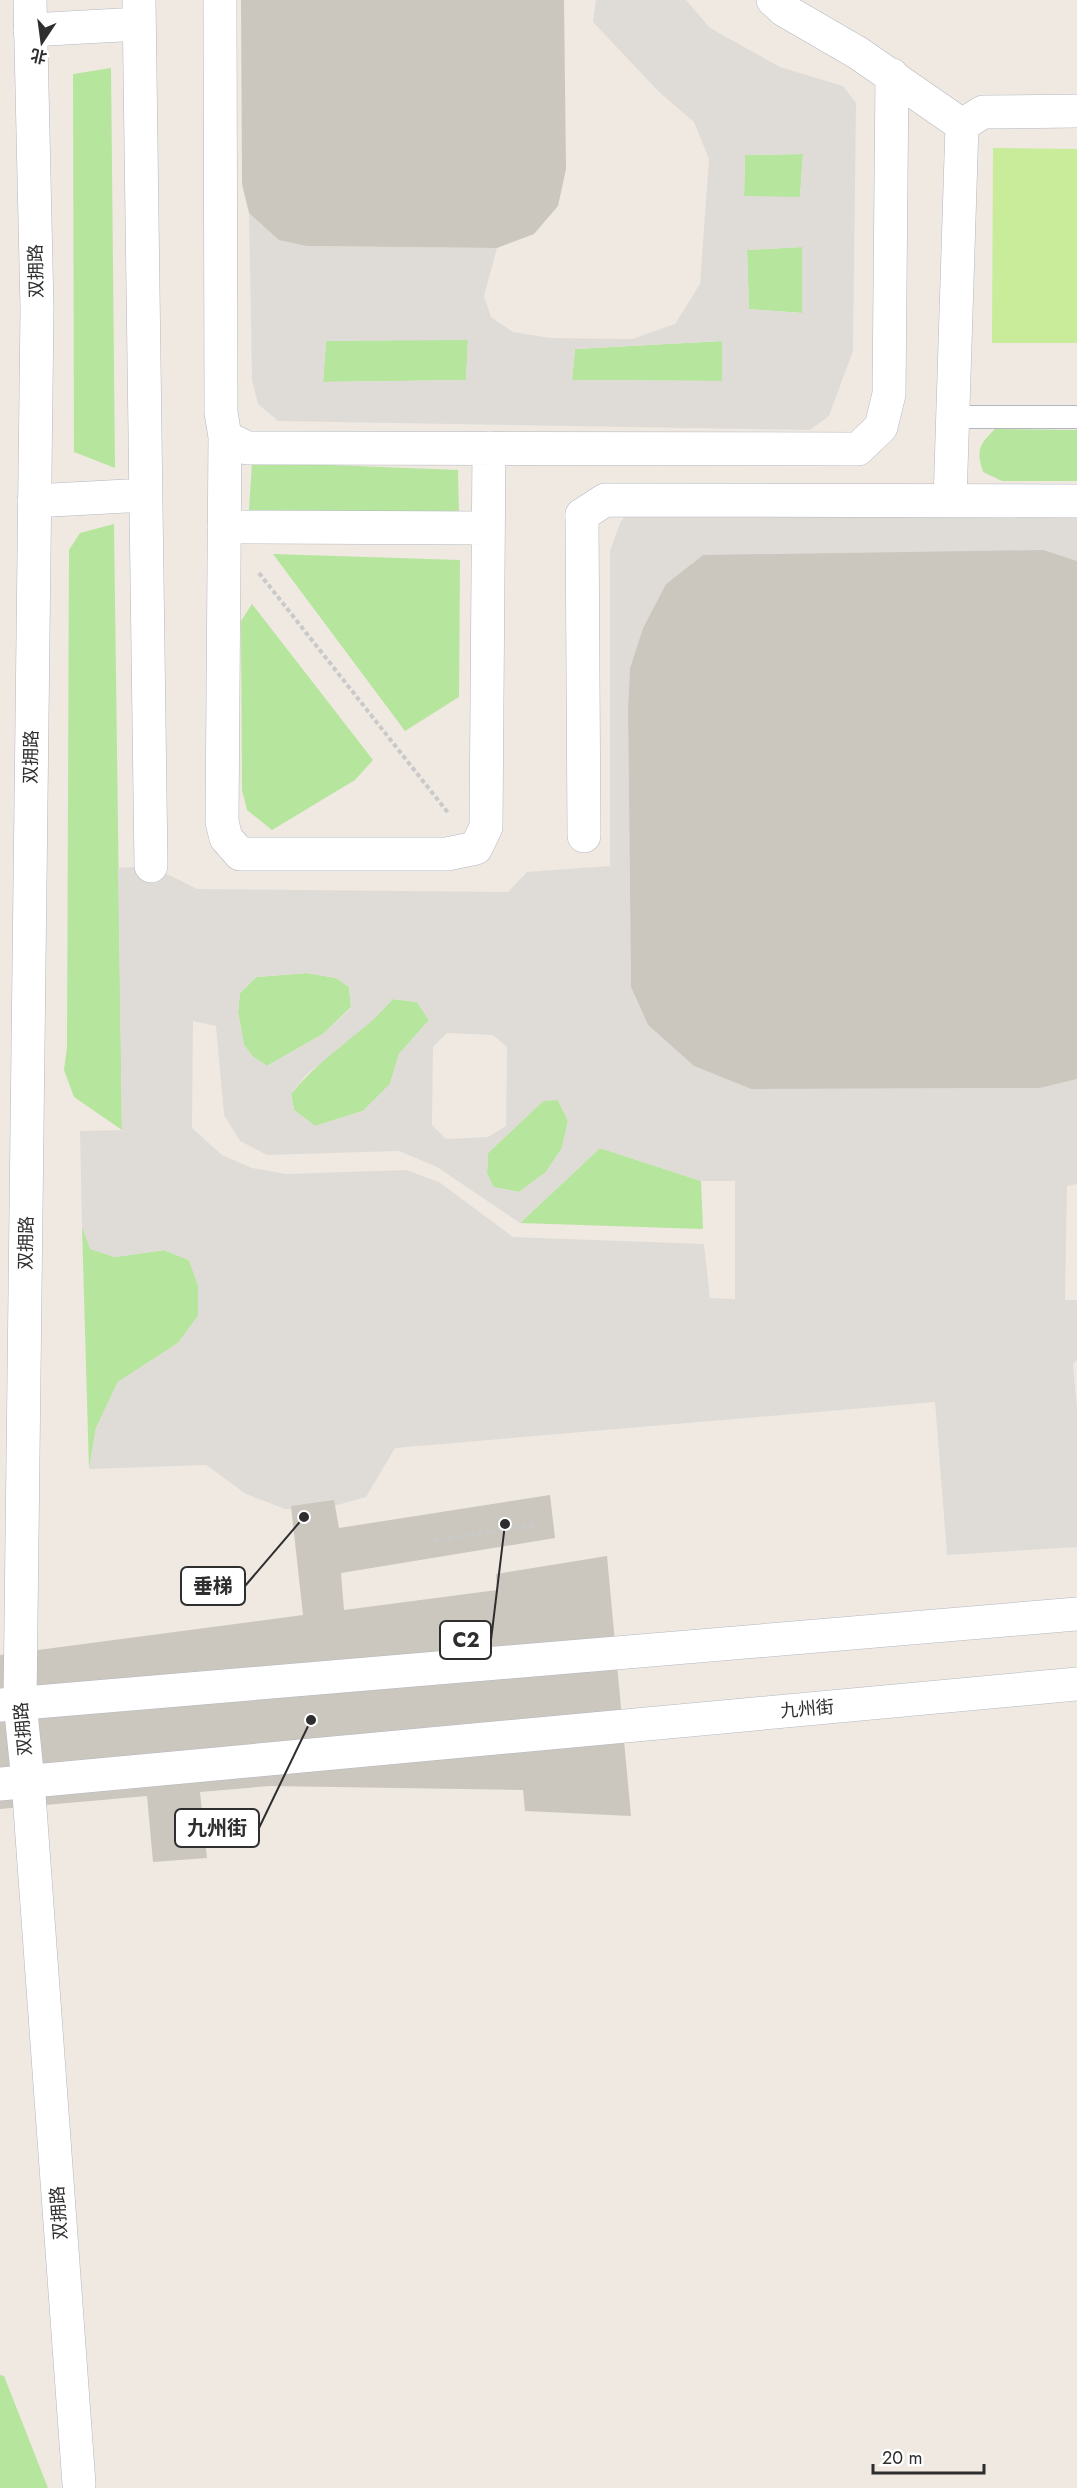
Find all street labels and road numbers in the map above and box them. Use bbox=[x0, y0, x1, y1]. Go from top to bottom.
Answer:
street label: 双拥路 bbox=[23, 244, 49, 298]
street label: 双拥路 bbox=[18, 730, 44, 784]
street label: 双拥路 bbox=[13, 1216, 39, 1270]
street label: 九州街 bbox=[779, 1694, 835, 1724]
street label: 双拥路 bbox=[8, 1701, 38, 1757]
street label: 双拥路 bbox=[44, 2185, 74, 2241]

